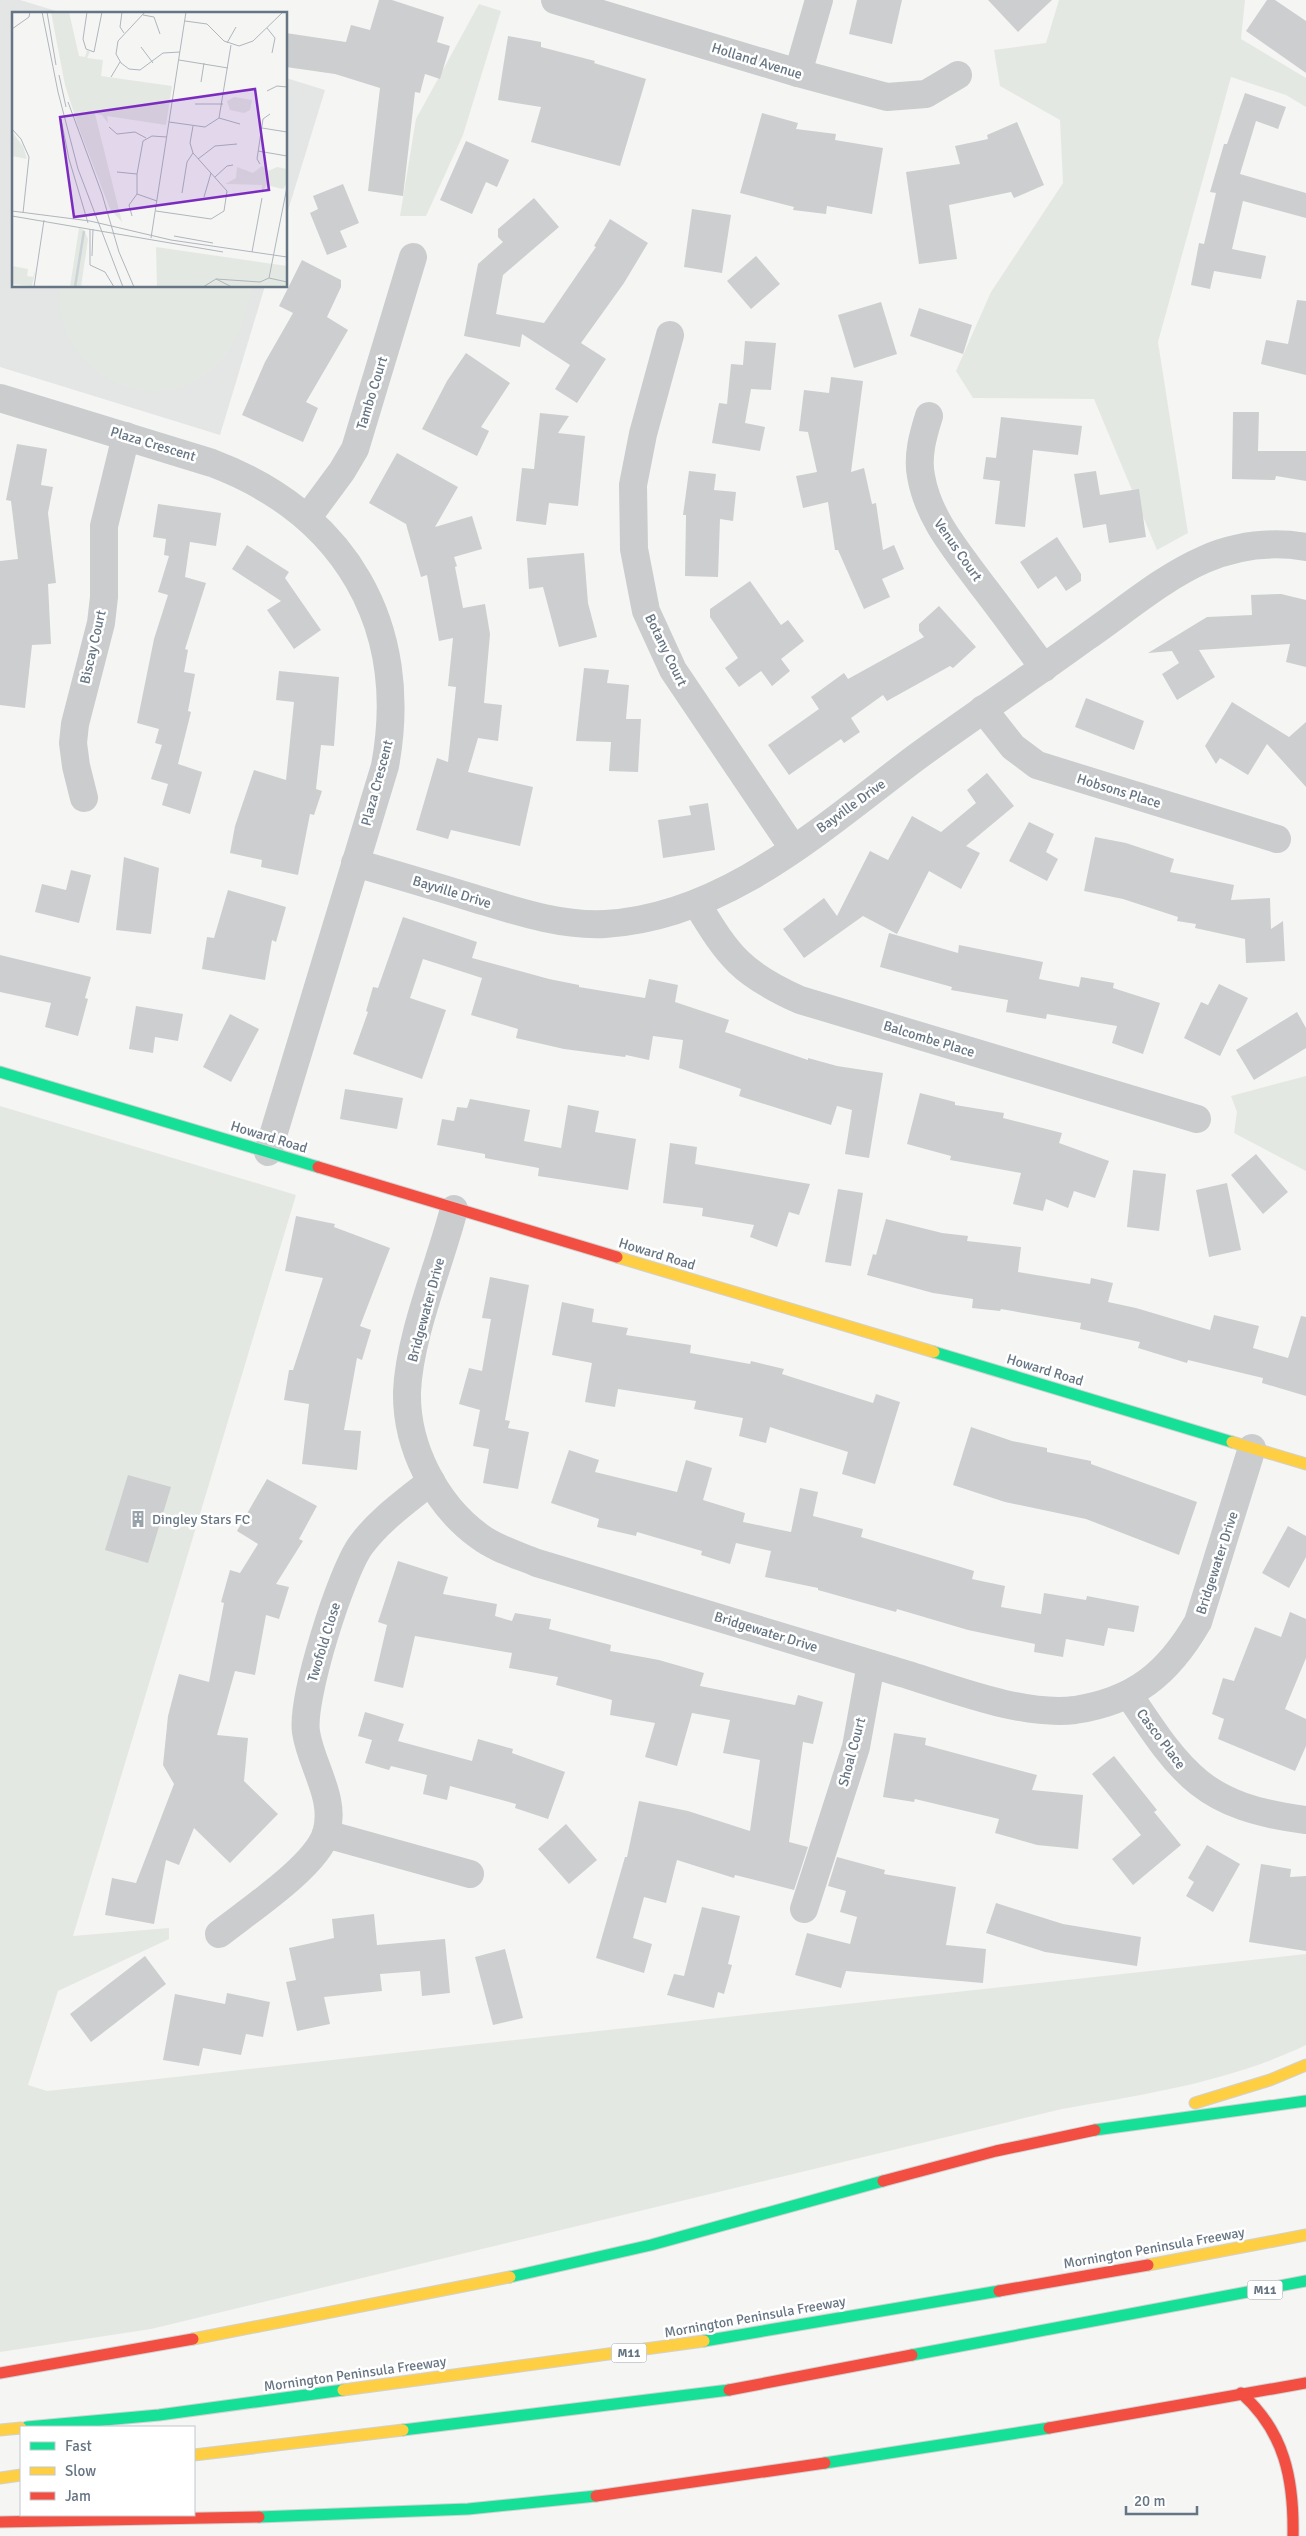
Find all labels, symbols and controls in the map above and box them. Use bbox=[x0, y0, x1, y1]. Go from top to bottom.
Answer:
inset map bbox=[12, 12, 288, 288]
street label: Holland Avenue bbox=[710, 39, 804, 83]
street label: Tambo Court bbox=[353, 354, 391, 432]
street label: Plaza Crescent bbox=[108, 423, 198, 465]
street label: Venus Court bbox=[930, 515, 986, 585]
street label: Biscay Court bbox=[76, 608, 110, 686]
street label: Botany Court bbox=[641, 611, 691, 689]
street label: Plaza Crescent bbox=[357, 738, 397, 828]
street label: Hobsons Place bbox=[1075, 770, 1163, 812]
street label: Bayville Drive bbox=[813, 775, 889, 837]
street label: Bayville Drive bbox=[411, 872, 493, 912]
street label: Balcombe Place bbox=[881, 1017, 977, 1061]
street label: Howard Road bbox=[229, 1117, 309, 1157]
street label: Howard Road bbox=[617, 1234, 697, 1274]
street label: Bridgewater Drive bbox=[404, 1256, 448, 1364]
street label: Howard Road bbox=[1005, 1350, 1085, 1390]
building icon: Dingley Stars FC bbox=[128, 1509, 148, 1529]
street label: Bridgewater Drive bbox=[1192, 1509, 1242, 1617]
place label: Dingley Stars FC bbox=[152, 1511, 250, 1528]
street label: Twofold Close bbox=[304, 1600, 344, 1684]
street label: Bridgewater Drive bbox=[712, 1608, 820, 1656]
street label: Casco Place bbox=[1133, 1705, 1189, 1773]
street label: Shoal Court bbox=[835, 1716, 869, 1788]
street label: Mornington Peninsula Freeway bbox=[1062, 2224, 1246, 2272]
road number: M11 bbox=[1248, 2280, 1282, 2300]
street label: Mornington Peninsula Freeway bbox=[663, 2293, 847, 2341]
road number: M11 bbox=[612, 2344, 646, 2362]
street label: Mornington Peninsula Freeway bbox=[263, 2353, 448, 2395]
legend bbox=[20, 2426, 195, 2516]
text: Fast bbox=[65, 2437, 92, 2455]
text: Slow bbox=[65, 2462, 96, 2480]
scale bar bbox=[1126, 2484, 1197, 2516]
text: Jam bbox=[65, 2487, 91, 2505]
text: 20 m bbox=[1134, 2492, 1165, 2510]

